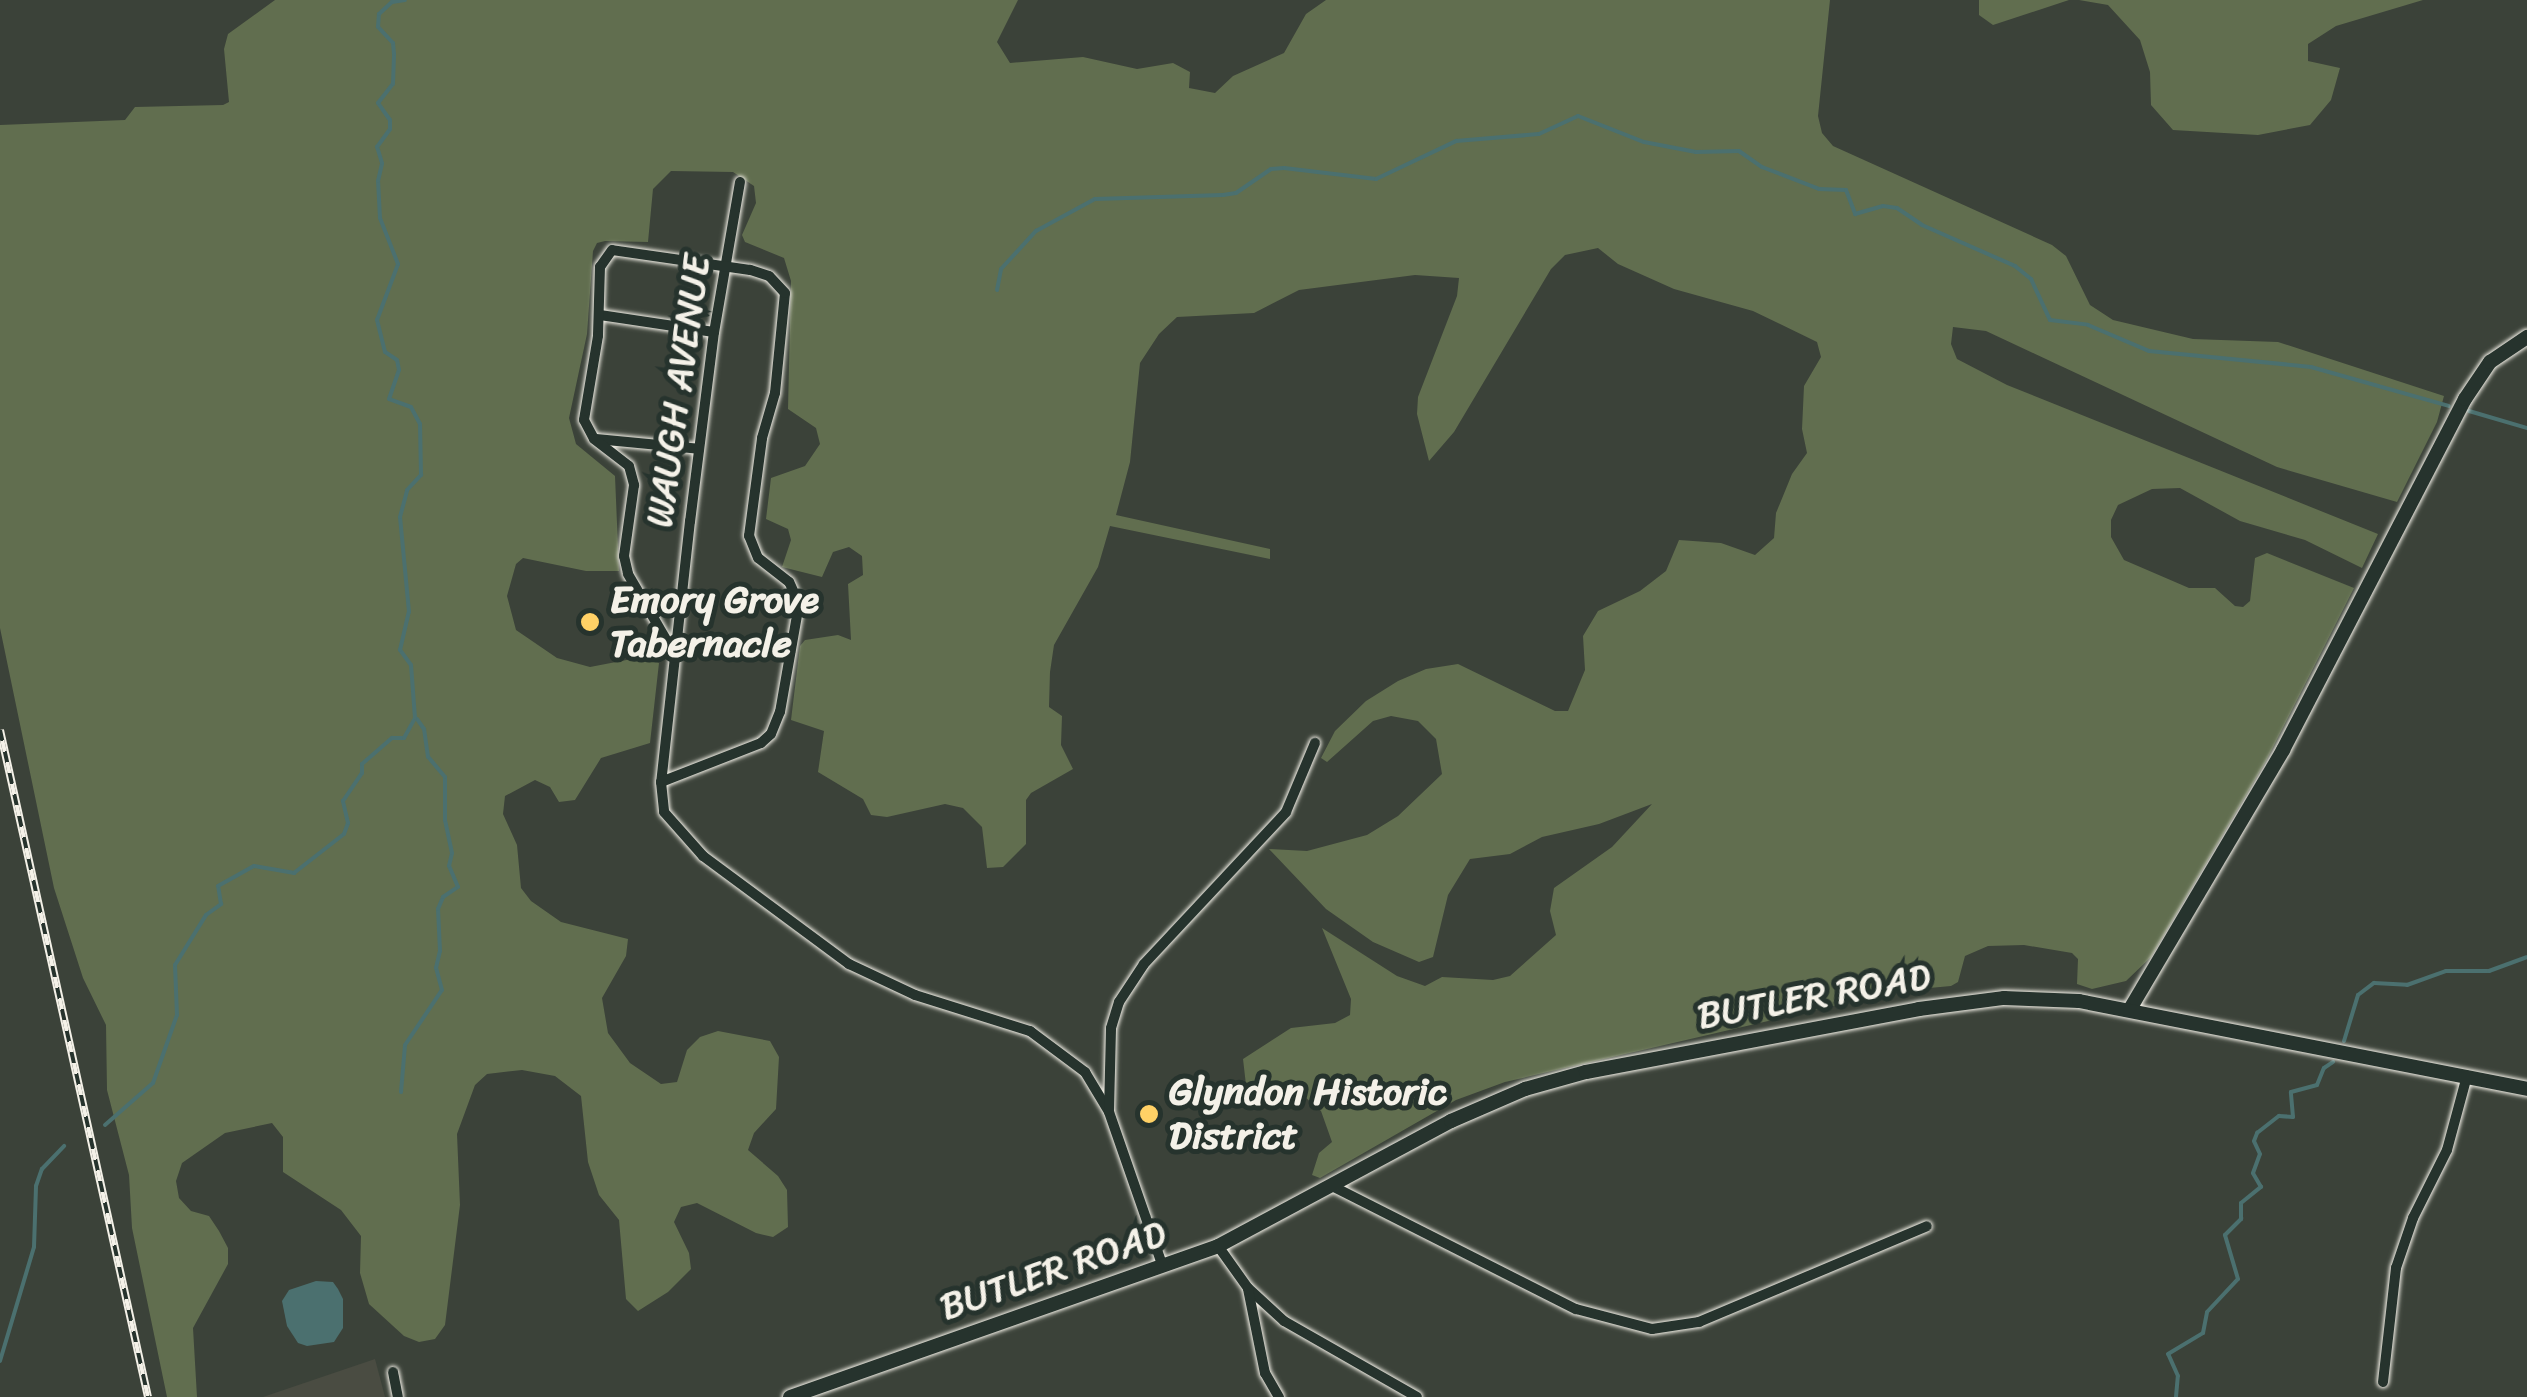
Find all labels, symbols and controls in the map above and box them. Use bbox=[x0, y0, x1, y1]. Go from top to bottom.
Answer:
street label: WAUGH AVENUE bbox=[636, 251, 720, 531]
place label: Emory Grove Tabernacle bbox=[610, 577, 820, 666]
marker: Emory Grove Tabernacle bbox=[579, 611, 601, 633]
street label: BUTLER ROAD bbox=[1694, 953, 1934, 1039]
place label: Glyndon Historic District bbox=[1169, 1069, 1449, 1158]
marker: Glyndon Historic District bbox=[1138, 1103, 1160, 1125]
street label: BUTLER ROAD bbox=[934, 1210, 1172, 1330]

